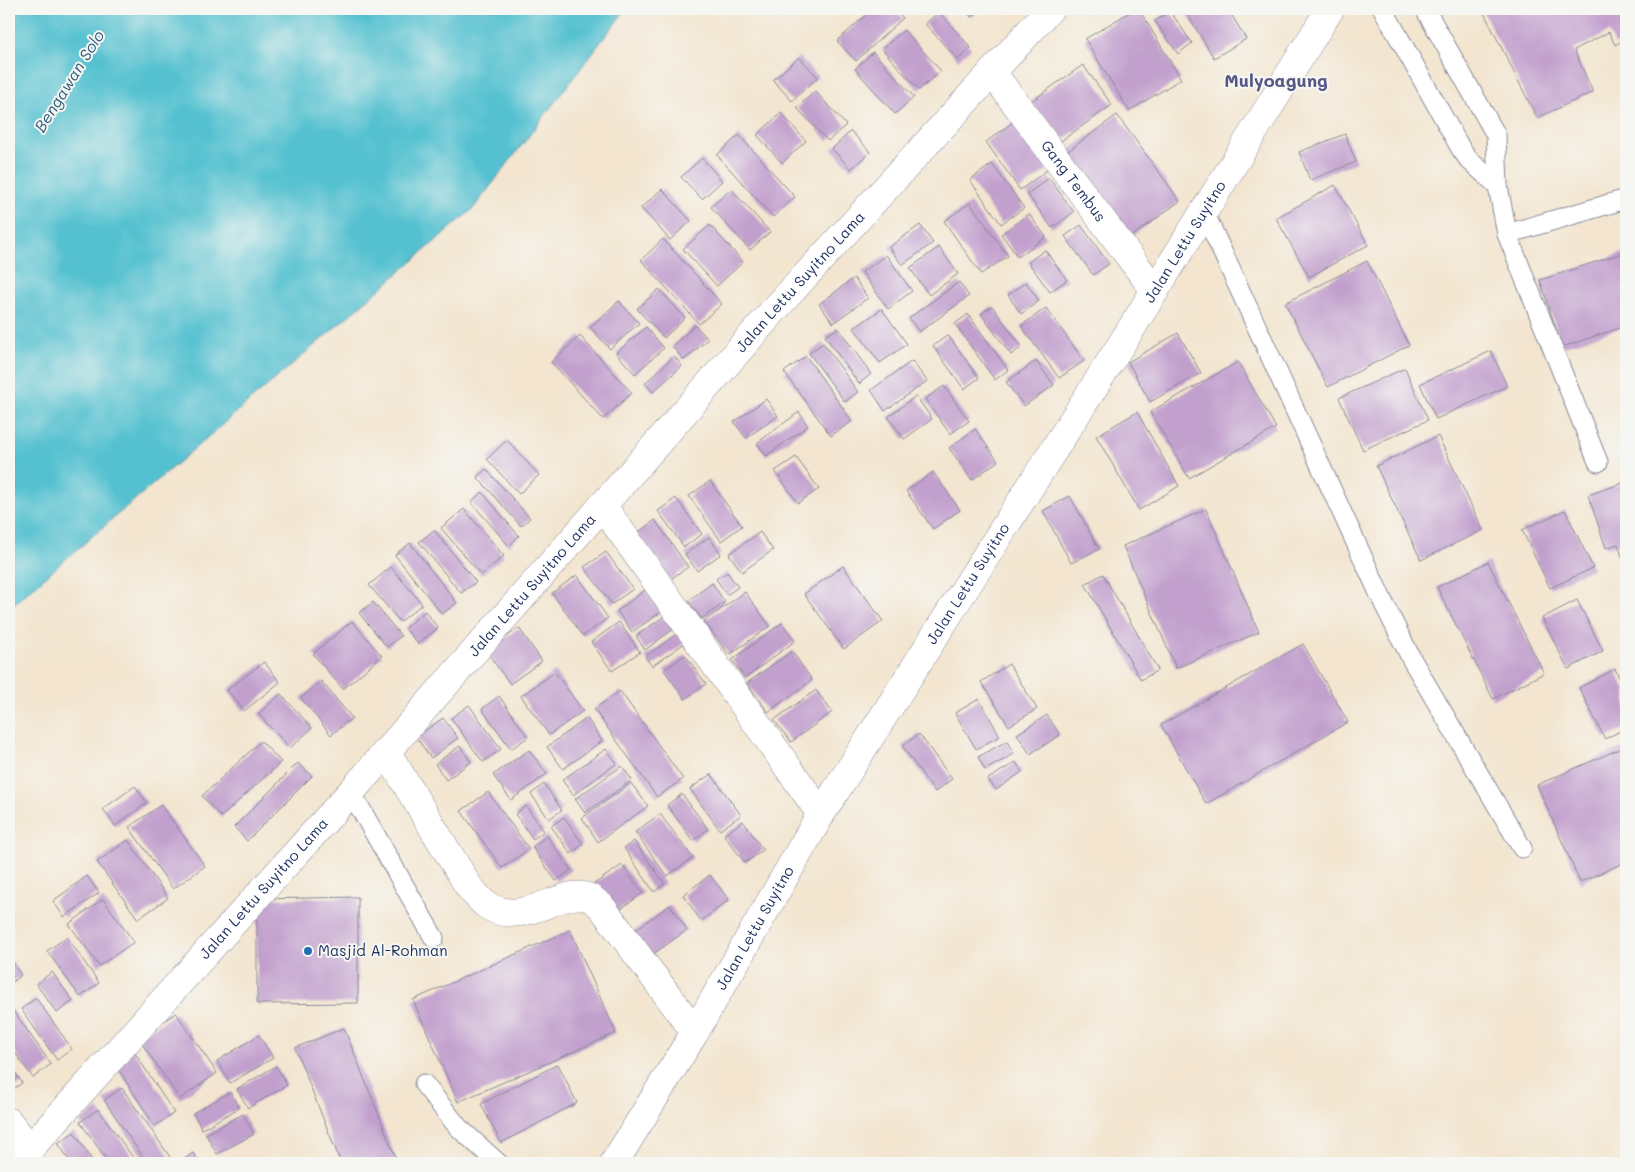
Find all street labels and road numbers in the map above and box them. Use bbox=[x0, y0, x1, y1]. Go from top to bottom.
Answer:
street label: Gang Tembus bbox=[1037, 136, 1111, 225]
street label: Jalan Lettu Suyitno bbox=[1139, 176, 1230, 306]
street label: Jalan Lettu Suyitno Lama bbox=[731, 207, 869, 356]
street label: Jalan Lettu Suyitno Lama bbox=[463, 509, 600, 660]
street label: Jalan Lettu Suyitno bbox=[921, 519, 1014, 648]
street label: Jalan Lettu Suyitno Lama bbox=[194, 813, 332, 963]
street label: Jalan Lettu Suyitno bbox=[710, 862, 798, 993]

